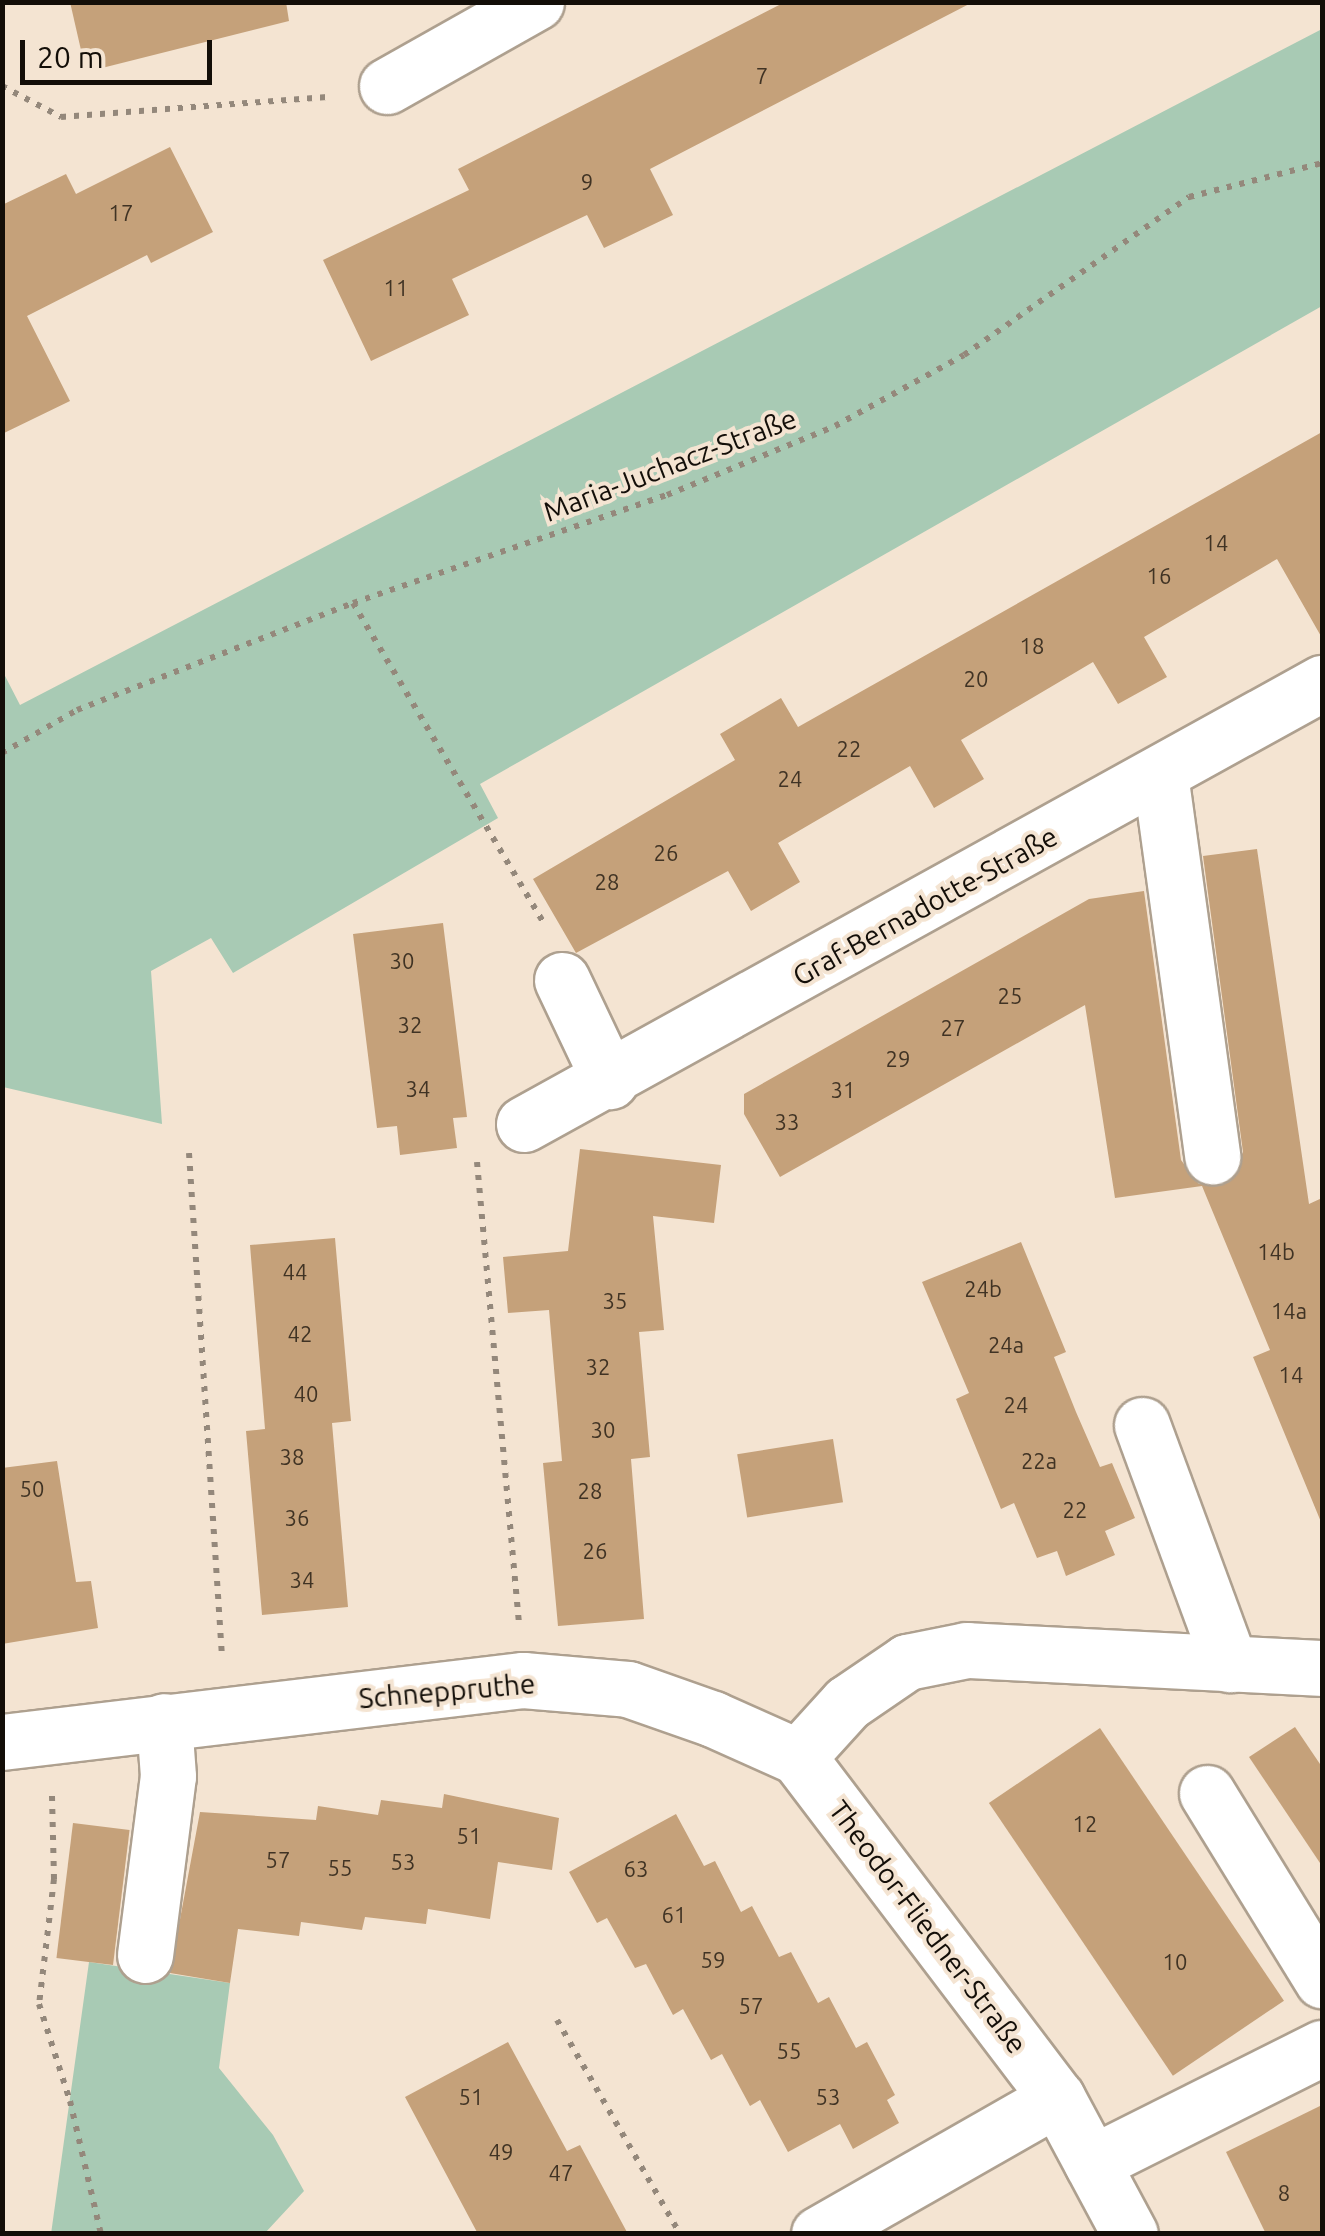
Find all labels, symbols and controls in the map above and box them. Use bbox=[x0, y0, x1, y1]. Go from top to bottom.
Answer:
scale bar bbox=[25, 20, 218, 82]
text: 20 m bbox=[37, 40, 104, 74]
house number: 7 bbox=[756, 63, 768, 89]
house number: 9 bbox=[581, 169, 593, 195]
house number: 17 bbox=[109, 200, 133, 226]
house number: 11 bbox=[384, 275, 408, 301]
street label: Maria-Juchacz-Straße bbox=[539, 401, 801, 529]
house number: 14 bbox=[1204, 530, 1228, 556]
house number: 16 bbox=[1147, 563, 1171, 589]
house number: 18 bbox=[1020, 633, 1044, 659]
house number: 20 bbox=[964, 666, 988, 692]
house number: 22 bbox=[837, 736, 861, 762]
house number: 24 bbox=[778, 766, 802, 792]
street label: Graf-Bernadotte-Straße bbox=[787, 819, 1063, 993]
house number: 26 bbox=[654, 840, 678, 866]
house number: 28 bbox=[595, 869, 619, 895]
house number: 30 bbox=[390, 948, 414, 974]
house number: 25 bbox=[998, 983, 1022, 1009]
house number: 32 bbox=[398, 1012, 422, 1038]
house number: 27 bbox=[941, 1015, 965, 1041]
house number: 29 bbox=[886, 1046, 910, 1072]
house number: 34 bbox=[406, 1076, 430, 1102]
house number: 31 bbox=[831, 1077, 855, 1103]
house number: 33 bbox=[775, 1109, 799, 1135]
house number: 14b bbox=[1257, 1239, 1295, 1265]
house number: 44 bbox=[283, 1259, 307, 1285]
house number: 24b bbox=[964, 1276, 1002, 1302]
house number: 35 bbox=[603, 1288, 627, 1314]
house number: 14a bbox=[1271, 1298, 1307, 1324]
house number: 42 bbox=[288, 1321, 312, 1347]
house number: 24a bbox=[988, 1332, 1024, 1358]
house number: 32 bbox=[586, 1354, 610, 1380]
house number: 14 bbox=[1279, 1362, 1303, 1388]
house number: 40 bbox=[294, 1381, 318, 1407]
house number: 24 bbox=[1004, 1392, 1028, 1418]
house number: 30 bbox=[591, 1417, 615, 1443]
house number: 38 bbox=[280, 1444, 304, 1470]
house number: 22a bbox=[1021, 1448, 1057, 1474]
house number: 50 bbox=[20, 1476, 44, 1502]
house number: 28 bbox=[578, 1478, 602, 1504]
house number: 22 bbox=[1063, 1497, 1087, 1523]
house number: 36 bbox=[285, 1505, 309, 1531]
house number: 26 bbox=[583, 1538, 607, 1564]
house number: 34 bbox=[290, 1567, 314, 1593]
street label: Schneppruthe bbox=[357, 1667, 537, 1715]
street label: Theodor-Fliedner-Straße bbox=[822, 1794, 1034, 2060]
house number: 12 bbox=[1073, 1811, 1097, 1837]
house number: 51 bbox=[457, 1823, 481, 1849]
house number: 57 bbox=[266, 1847, 290, 1873]
house number: 53 bbox=[391, 1849, 415, 1875]
house number: 55 bbox=[328, 1855, 352, 1881]
house number: 63 bbox=[624, 1856, 648, 1882]
house number: 61 bbox=[662, 1902, 686, 1928]
house number: 59 bbox=[701, 1947, 725, 1973]
house number: 10 bbox=[1163, 1949, 1187, 1975]
house number: 57 bbox=[739, 1993, 763, 2019]
house number: 55 bbox=[777, 2038, 801, 2064]
house number: 51 bbox=[459, 2084, 483, 2110]
house number: 53 bbox=[816, 2084, 840, 2110]
house number: 49 bbox=[489, 2139, 513, 2165]
house number: 47 bbox=[549, 2160, 573, 2186]
house number: 8 bbox=[1278, 2180, 1290, 2206]

